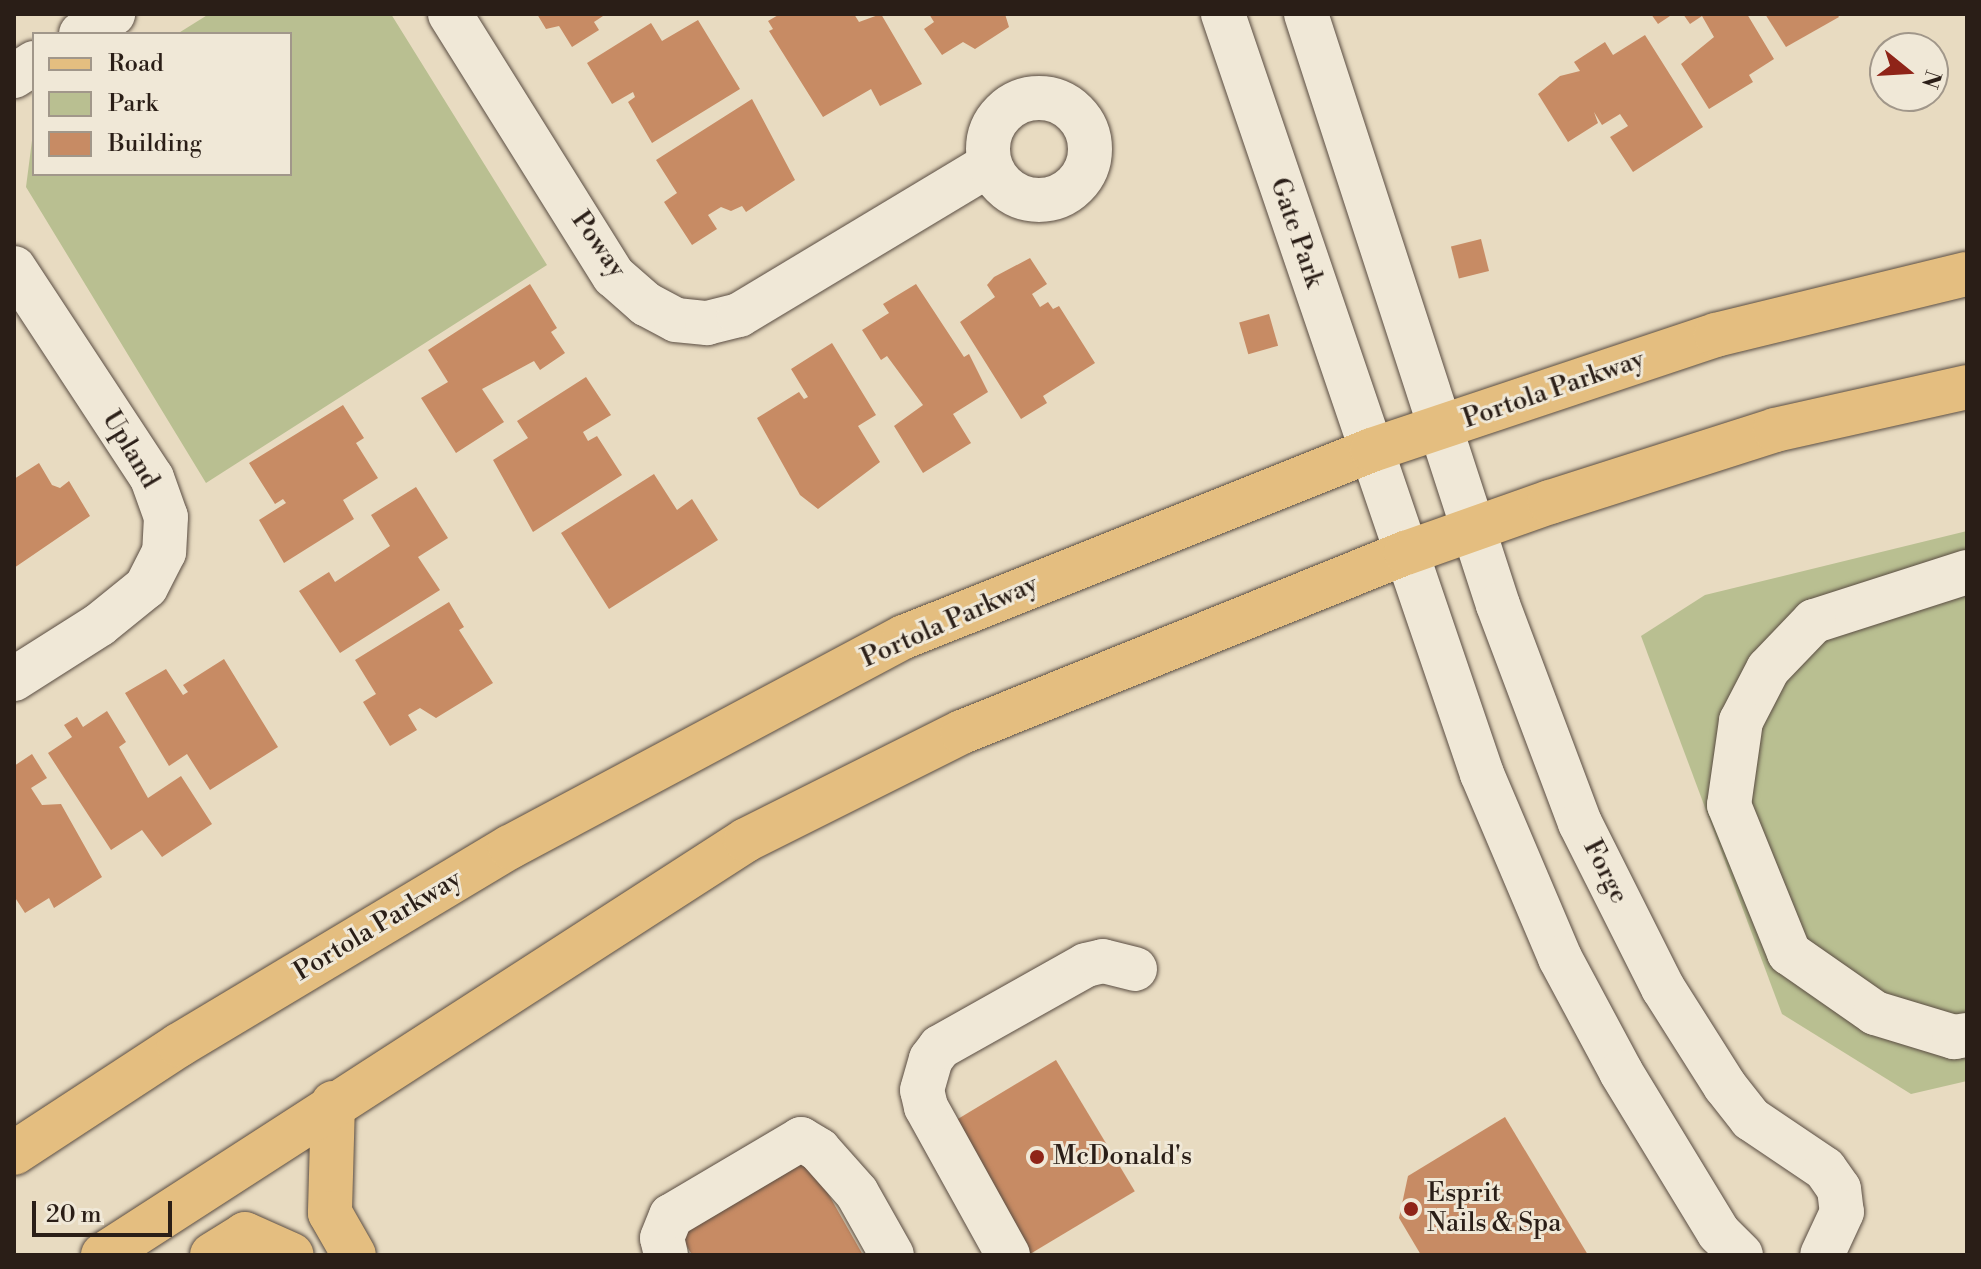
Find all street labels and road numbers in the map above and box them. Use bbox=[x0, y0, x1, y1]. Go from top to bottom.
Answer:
street label: Gate Park bbox=[1263, 174, 1329, 292]
street label: Poway bbox=[564, 206, 632, 284]
street label: Portola Parkway bbox=[1459, 344, 1649, 436]
street label: Upland bbox=[95, 406, 165, 494]
street label: Portola Parkway bbox=[857, 569, 1043, 675]
street label: Forge bbox=[1576, 835, 1634, 909]
street label: Portola Parkway bbox=[289, 864, 467, 988]

